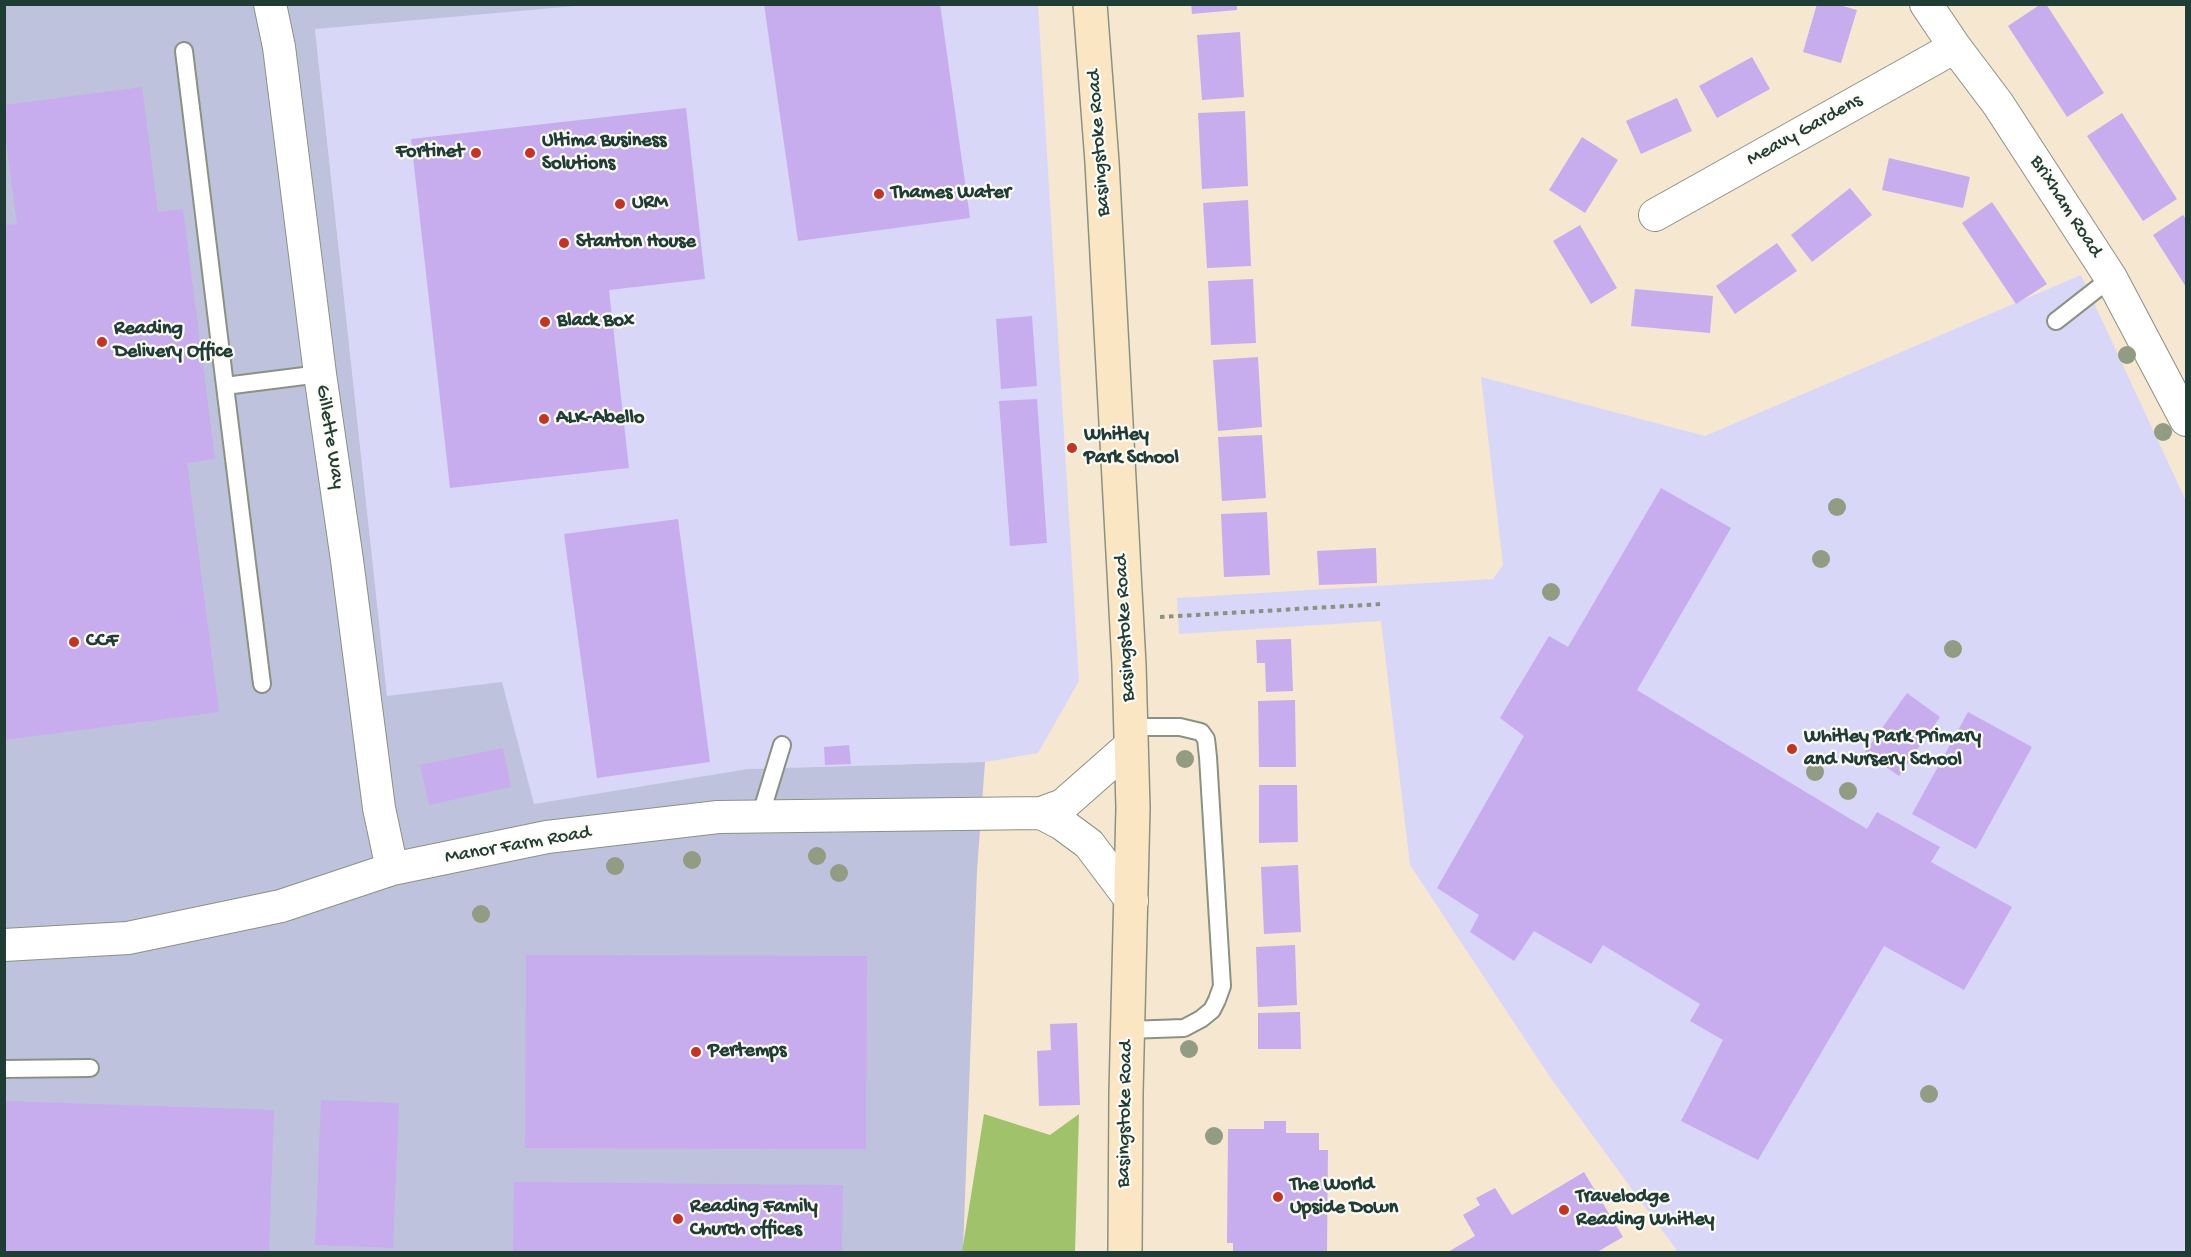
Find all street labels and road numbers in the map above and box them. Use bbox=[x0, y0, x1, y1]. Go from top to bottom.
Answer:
street label: Basingstoke Road bbox=[1083, 69, 1117, 217]
street label: Meavy Gardens bbox=[1743, 89, 1867, 173]
street label: Brixham Road bbox=[2023, 152, 2107, 262]
street label: Gillette Way bbox=[309, 383, 349, 491]
street label: Basingstoke Road bbox=[1110, 554, 1142, 702]
street label: Manor Farm Road bbox=[443, 821, 593, 871]
street label: Basingstoke Road bbox=[1113, 1040, 1139, 1188]

